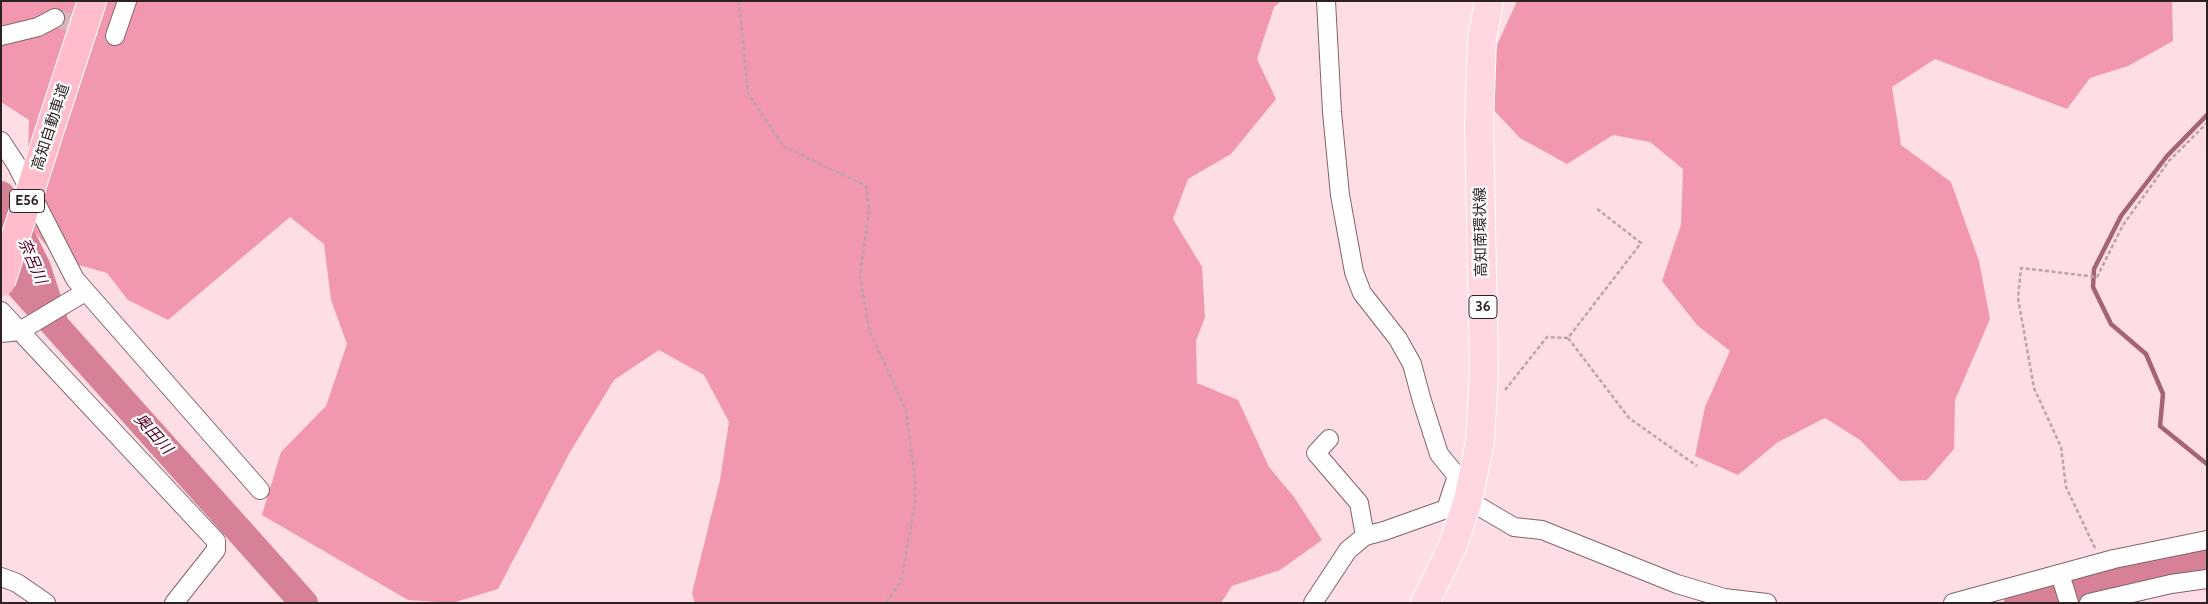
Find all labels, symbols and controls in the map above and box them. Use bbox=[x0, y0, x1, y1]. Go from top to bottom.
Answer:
street label: 高知自動車道 bbox=[29, 81, 73, 173]
street label: 高知南環状線 bbox=[1471, 187, 1491, 277]
road number: E56 bbox=[10, 190, 44, 212]
water label: 奈呂川 bbox=[14, 235, 50, 287]
road number: 36 bbox=[1469, 296, 1497, 318]
water label: 奥田川 bbox=[130, 410, 176, 458]

